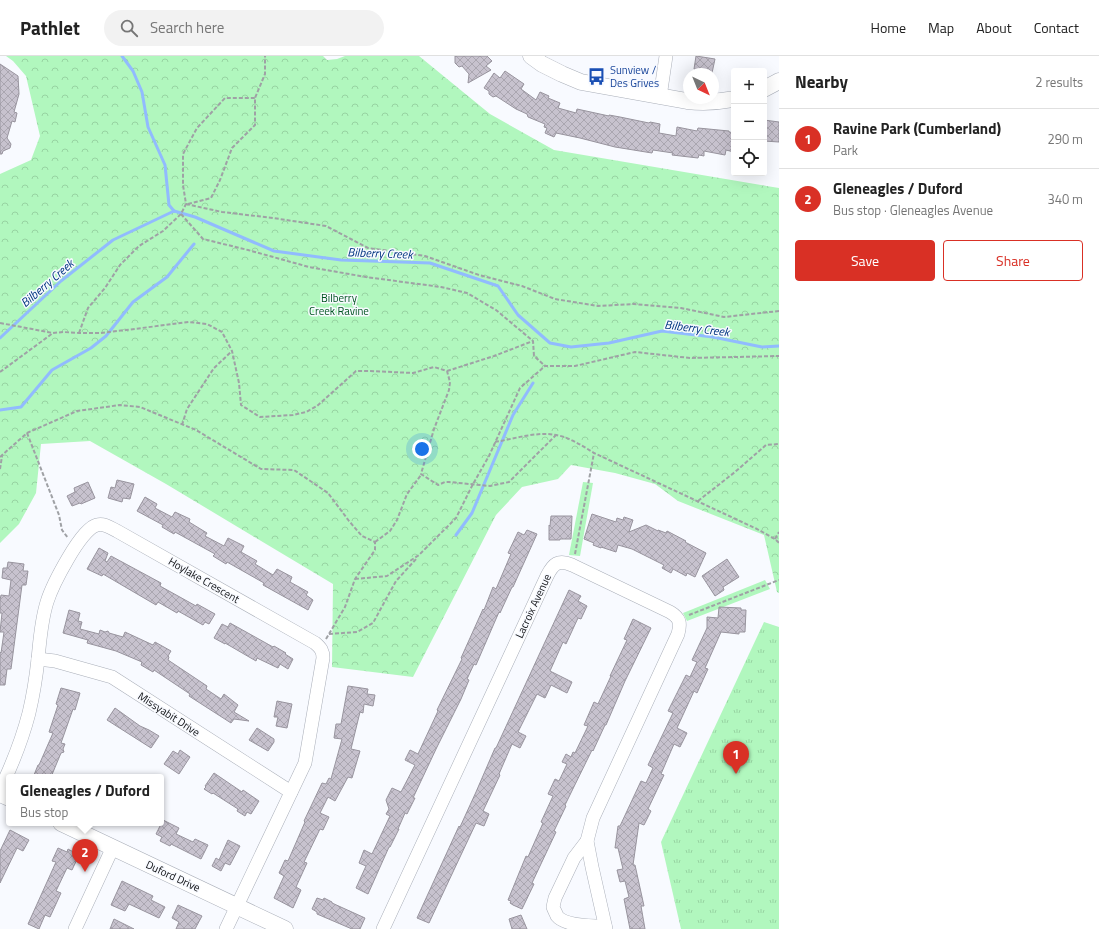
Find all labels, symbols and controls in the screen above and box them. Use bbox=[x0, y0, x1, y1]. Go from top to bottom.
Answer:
search box bbox=[104, 10, 384, 46]
text: Pathlet bbox=[20, 13, 80, 42]
text: Search here bbox=[150, 16, 224, 39]
icon: search bbox=[118, 17, 140, 39]
text: Home bbox=[871, 17, 906, 38]
text: Map bbox=[928, 17, 954, 38]
text: About bbox=[976, 17, 1012, 38]
text: Contact bbox=[1034, 17, 1079, 38]
place label: Sunview / Des Grives bbox=[610, 62, 659, 91]
bus stop icon: Sunview / Des Grives bbox=[587, 66, 607, 86]
north arrow bbox=[683, 68, 719, 104]
map controls bbox=[731, 68, 767, 176]
button: + bbox=[731, 68, 767, 104]
text: Nearby bbox=[795, 69, 848, 95]
text: 2 results bbox=[1035, 72, 1083, 92]
button: − bbox=[731, 104, 767, 140]
text: Ravine Park (Cumberland) bbox=[833, 117, 1001, 140]
text: 1 bbox=[804, 129, 812, 149]
text: 290 m bbox=[1047, 129, 1083, 149]
button: locate bbox=[731, 140, 767, 176]
text: Park bbox=[833, 140, 858, 160]
text: Gleneagles / Duford bbox=[833, 177, 963, 200]
text: 2 bbox=[804, 189, 812, 209]
text: 340 m bbox=[1047, 189, 1083, 209]
text: Bus stop · Gleneagles Avenue bbox=[833, 200, 993, 220]
button: Save bbox=[795, 240, 935, 281]
button: Share bbox=[943, 240, 1083, 281]
water label: Bilberry Creek bbox=[347, 242, 415, 264]
water label: Bilberry Creek bbox=[16, 253, 79, 312]
park label: Bilberry Creek Ravine bbox=[309, 290, 369, 319]
water label: Bilberry Creek bbox=[663, 315, 732, 342]
your location bbox=[412, 439, 432, 459]
street label: Hoylake Crescent bbox=[165, 553, 243, 607]
street label: Lacroix Avenue bbox=[511, 571, 555, 641]
street label: Missyabit Drive bbox=[135, 688, 204, 740]
pin: 1 bbox=[723, 741, 749, 774]
popup bbox=[6, 774, 164, 826]
text: Gleneagles / Duford bbox=[20, 779, 150, 802]
text: Bus stop bbox=[20, 802, 68, 822]
pin: 2 bbox=[72, 839, 98, 872]
street label: Duford Drive bbox=[143, 856, 203, 896]

